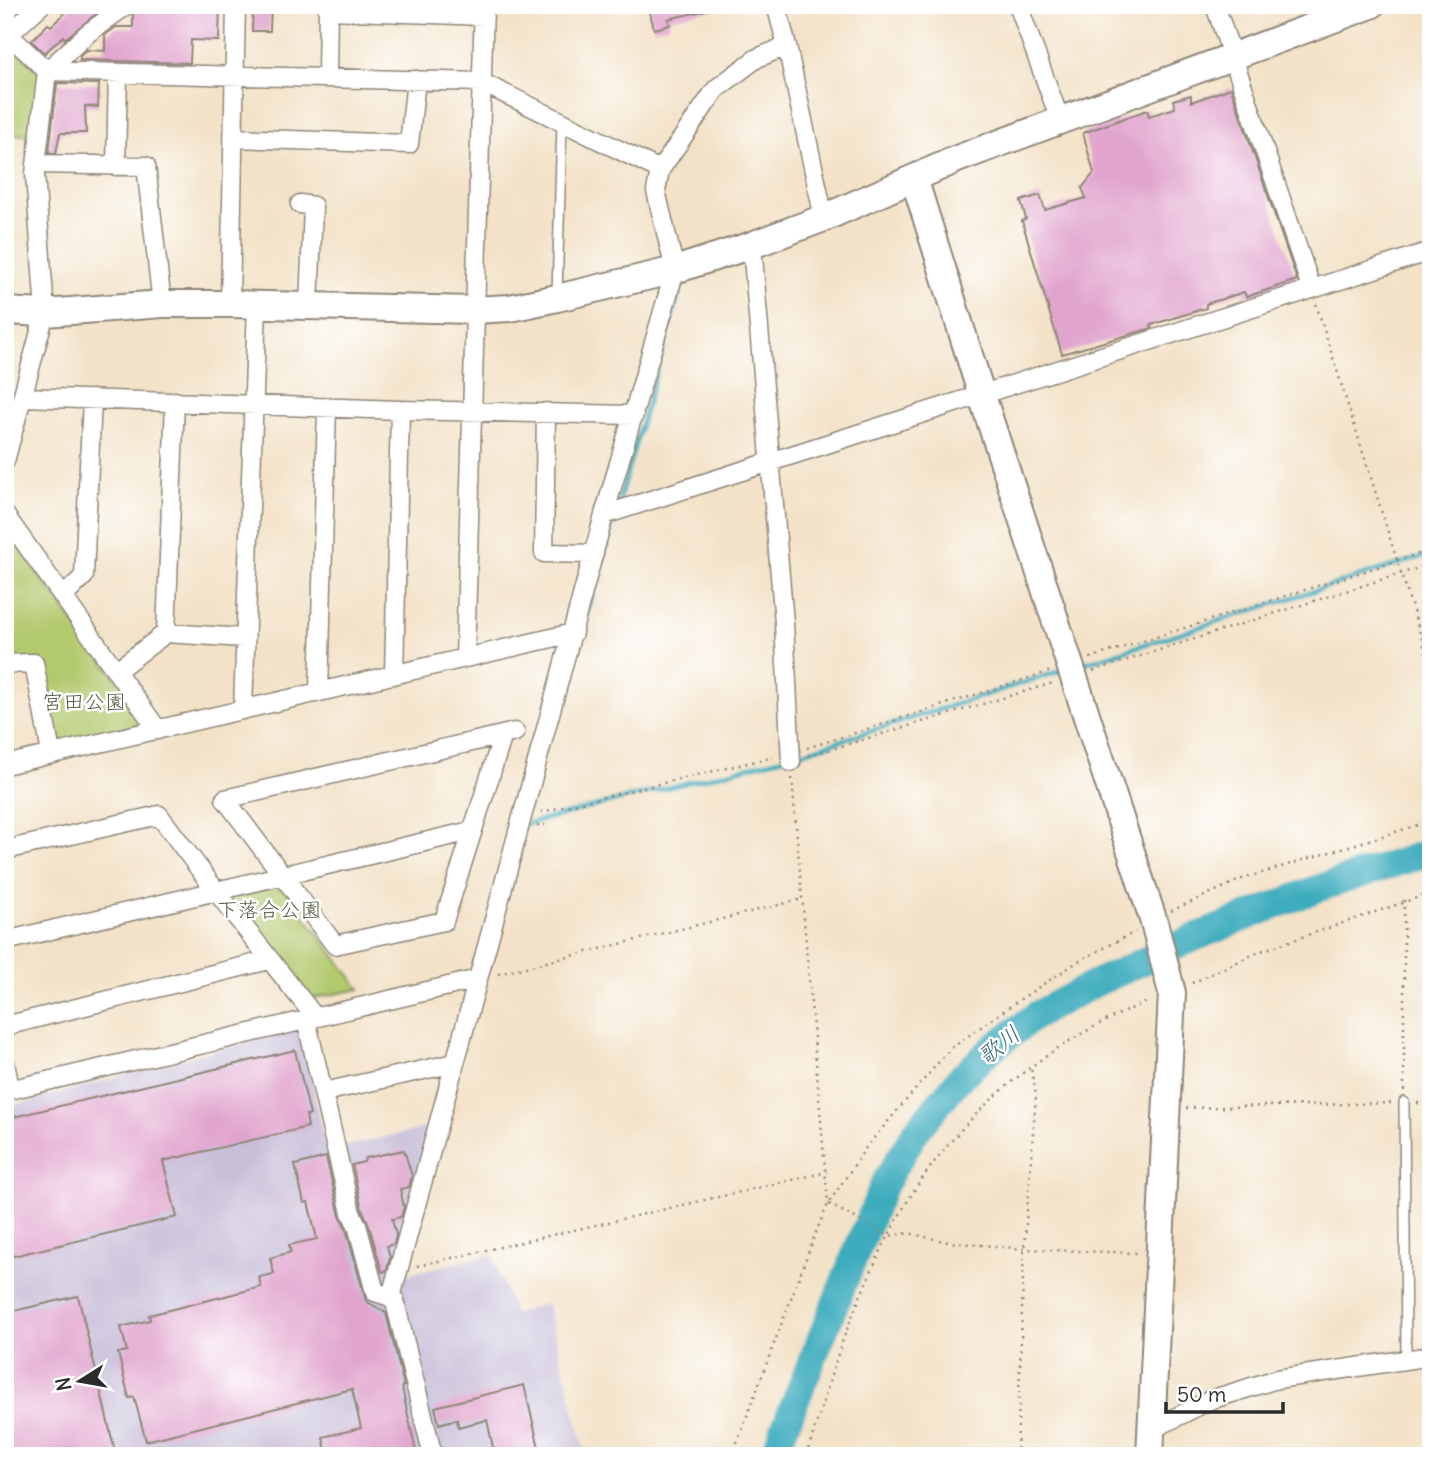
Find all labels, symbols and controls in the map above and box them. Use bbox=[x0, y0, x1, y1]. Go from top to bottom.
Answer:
park label: 宮田公園 bbox=[42, 688, 126, 715]
park label: 下落合公園 bbox=[217, 896, 322, 923]
water label: 歌川 bbox=[972, 1019, 1026, 1070]
north arrow bbox=[46, 1346, 116, 1416]
scale bar bbox=[1166, 1370, 1284, 1414]
text: N bbox=[50, 1376, 76, 1393]
text: 50 m bbox=[1177, 1381, 1226, 1408]

